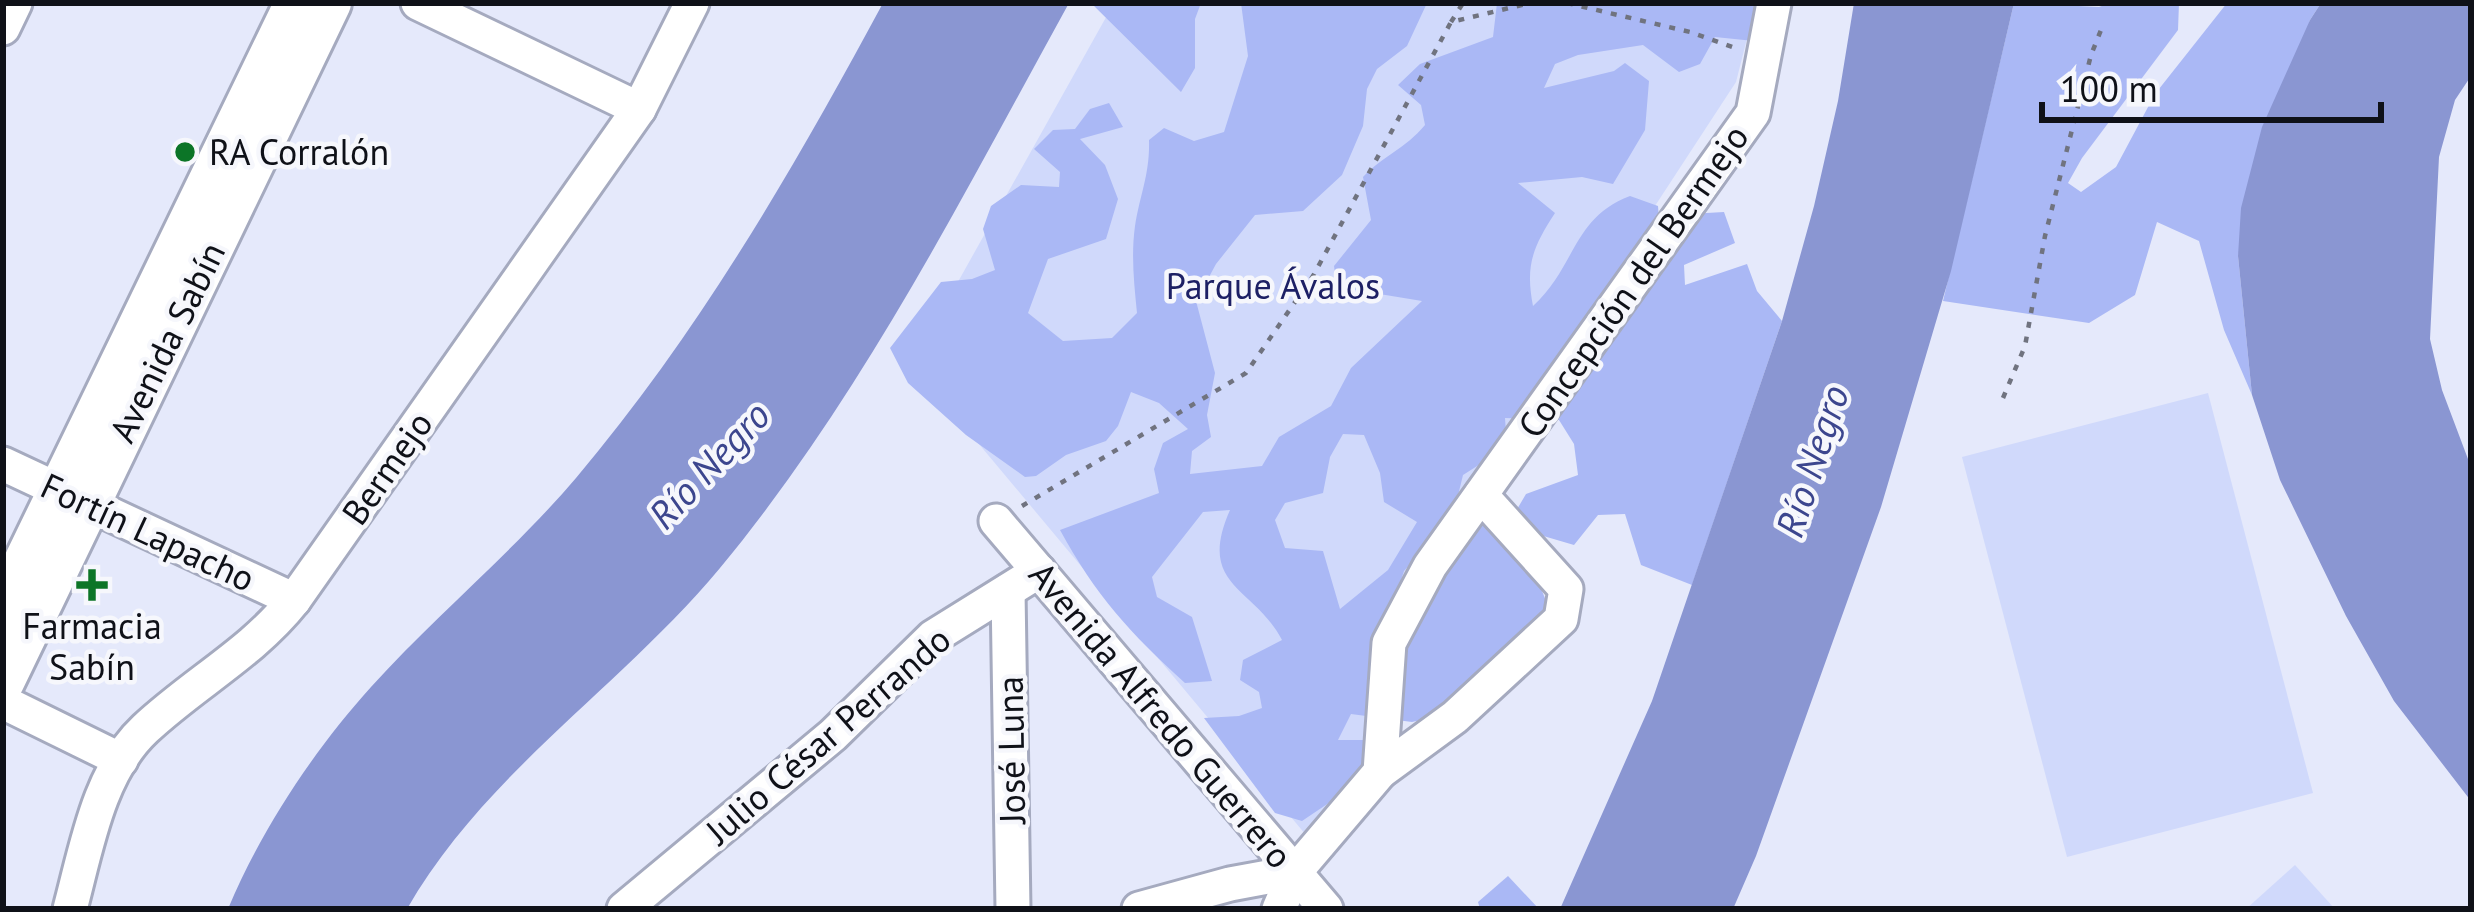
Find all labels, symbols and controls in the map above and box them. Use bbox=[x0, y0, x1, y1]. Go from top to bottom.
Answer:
scale bar bbox=[2042, 48, 2381, 122]
text: 100 m bbox=[2060, 65, 2158, 112]
street label: Concepción del Bermejo bbox=[1507, 115, 1758, 446]
place label: RA Corralón bbox=[209, 128, 389, 175]
marker: RA Corralón bbox=[172, 139, 198, 165]
street label: Avenida Sabín bbox=[98, 234, 235, 450]
park label: Parque Ávalos bbox=[1166, 262, 1380, 309]
water label: Río Negro bbox=[1763, 379, 1860, 543]
water label: Río Negro bbox=[637, 390, 781, 539]
street label: Bermejo bbox=[331, 402, 443, 534]
street label: Fortín Lapacho bbox=[34, 461, 263, 602]
street label: Avenida Alfredo Guerrero bbox=[1019, 552, 1303, 878]
marker: Farmacia Sabín bbox=[79, 572, 105, 598]
place label: Farmacia Sabín bbox=[22, 602, 162, 690]
street label: Julio César Perrando bbox=[694, 615, 960, 855]
street label: José Luna bbox=[986, 676, 1035, 826]

